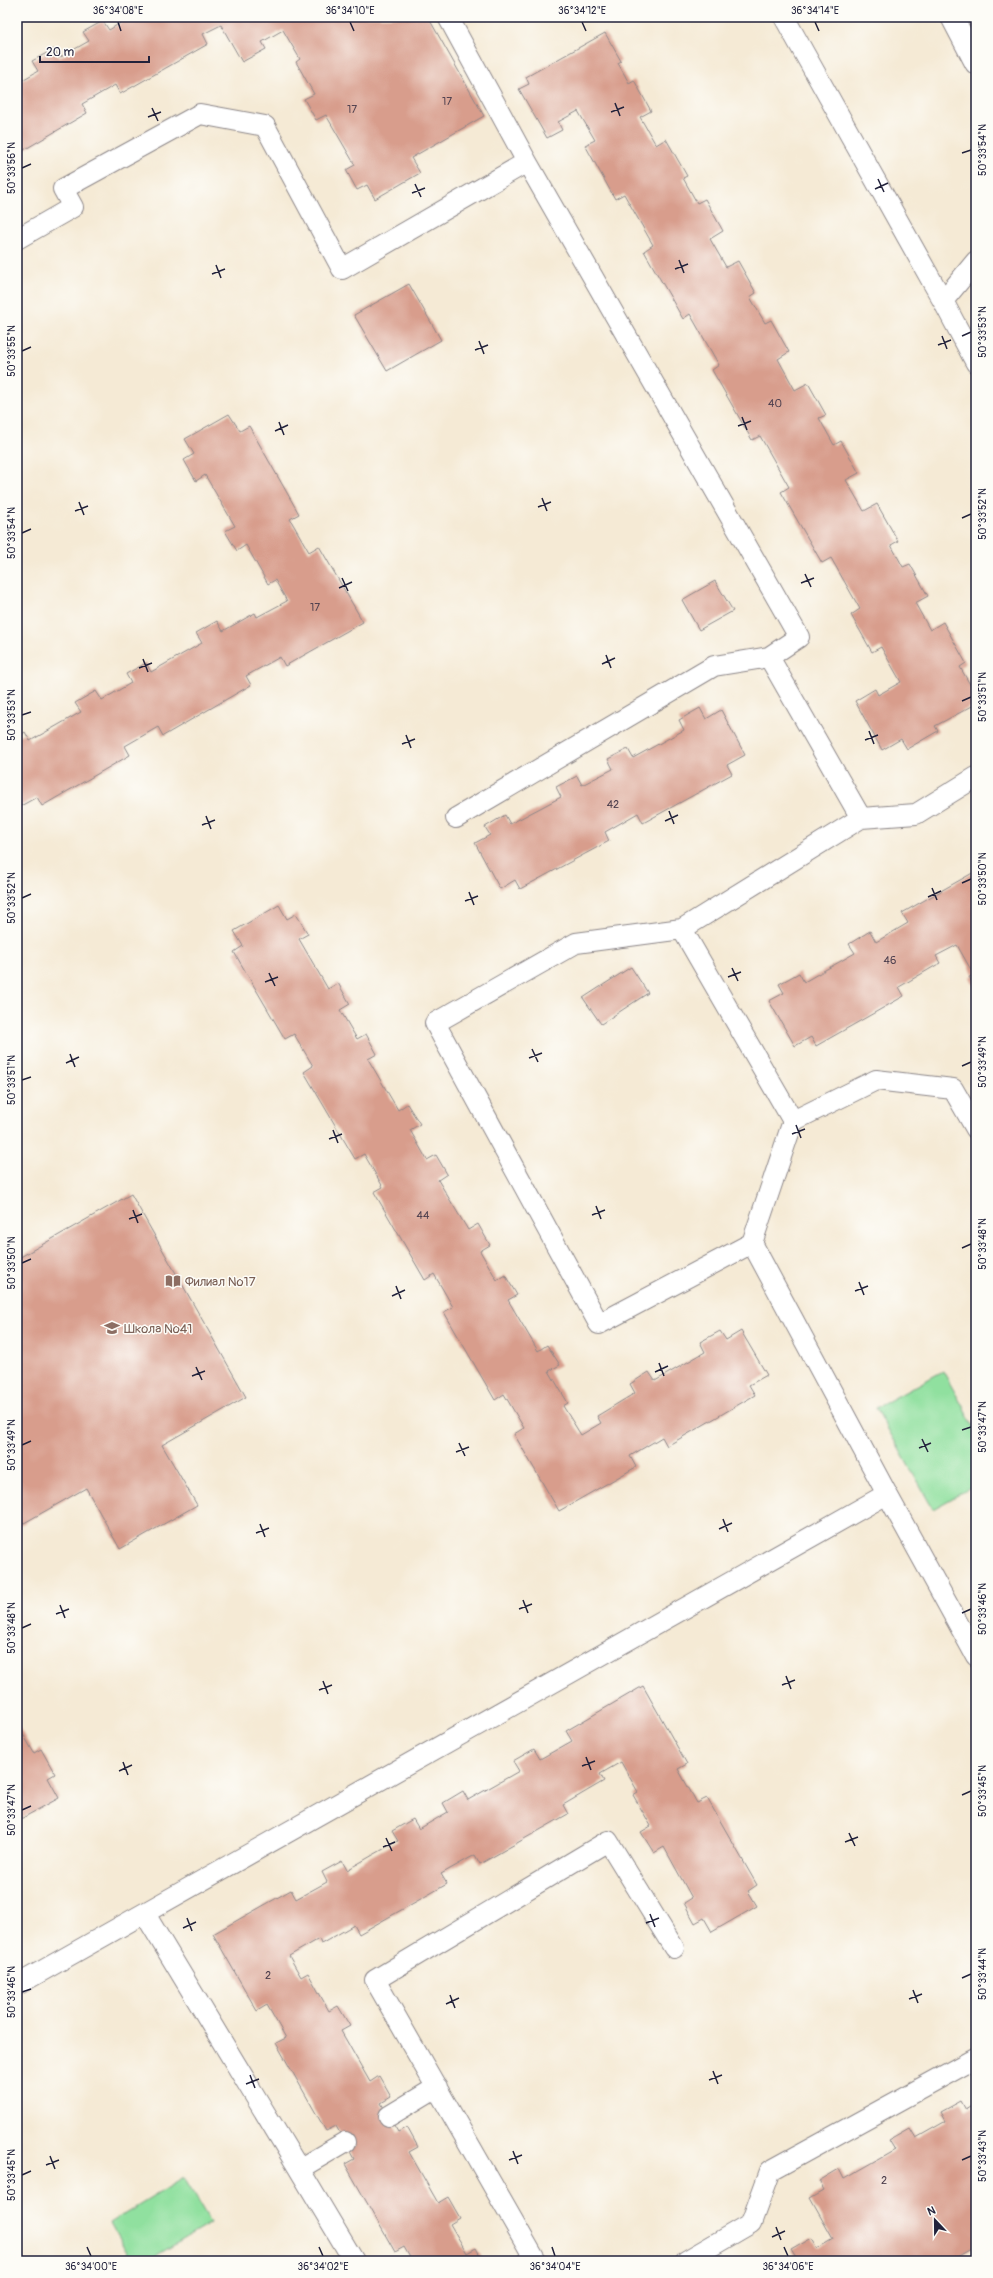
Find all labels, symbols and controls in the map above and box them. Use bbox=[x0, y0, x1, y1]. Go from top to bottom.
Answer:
text: 36°34'08"E bbox=[93, 5, 143, 17]
text: 36°34'10"E bbox=[325, 5, 375, 17]
text: 36°34'12"E bbox=[558, 5, 606, 17]
text: 36°34'14"E bbox=[791, 5, 839, 17]
scale bar bbox=[40, 38, 149, 64]
text: 20 m bbox=[46, 45, 75, 60]
house number: 17 bbox=[442, 95, 452, 108]
house number: 17 bbox=[347, 103, 357, 116]
text: 50°33'54"N bbox=[977, 124, 989, 176]
text: 50°33'56"N bbox=[6, 142, 18, 194]
text: 50°33'53"N bbox=[977, 306, 989, 358]
text: 50°33'55"N bbox=[6, 325, 18, 377]
house number: 40 bbox=[768, 397, 782, 410]
text: 50°33'52"N bbox=[977, 488, 989, 540]
text: 50°33'54"N bbox=[6, 507, 18, 559]
house number: 17 bbox=[310, 601, 320, 614]
text: 50°33'51"N bbox=[977, 672, 989, 722]
text: 50°33'53"N bbox=[6, 689, 18, 741]
house number: 42 bbox=[607, 798, 619, 811]
text: 50°33'50"N bbox=[977, 852, 989, 905]
text: 50°33'52"N bbox=[6, 872, 18, 924]
house number: 46 bbox=[884, 954, 896, 967]
text: 50°33'49"N bbox=[977, 1036, 989, 1088]
text: 50°33'51"N bbox=[6, 1055, 18, 1105]
house number: 44 bbox=[417, 1209, 430, 1222]
text: 50°33'48"N bbox=[977, 1218, 989, 1270]
text: 50°33'50"N bbox=[6, 1236, 18, 1289]
library icon: Филиал №17 bbox=[164, 1272, 182, 1290]
place label: Филиал №17 bbox=[185, 1274, 256, 1290]
school or university icon: Школа №41 bbox=[103, 1319, 121, 1337]
place label: Школа №41 bbox=[124, 1321, 192, 1337]
text: 50°33'47"N bbox=[977, 1401, 989, 1453]
text: 50°33'49"N bbox=[6, 1419, 18, 1471]
text: 50°33'46"N bbox=[977, 1583, 989, 1635]
text: 50°33'48"N bbox=[6, 1602, 18, 1654]
text: 50°33'45"N bbox=[977, 1765, 989, 1817]
text: 50°33'47"N bbox=[6, 1784, 18, 1836]
text: 50°33'44"N bbox=[977, 1948, 989, 2000]
text: 50°33'46"N bbox=[6, 1966, 18, 2018]
house number: 2 bbox=[265, 1969, 271, 1982]
text: 50°33'43"N bbox=[977, 2130, 989, 2182]
text: 50°33'45"N bbox=[6, 2149, 18, 2201]
house number: 2 bbox=[881, 2174, 887, 2187]
north arrow bbox=[915, 2200, 955, 2240]
text: N bbox=[926, 2204, 938, 2219]
text: 36°34'00"E bbox=[65, 2261, 117, 2273]
text: 36°34'02"E bbox=[298, 2261, 348, 2273]
text: 36°34'04"E bbox=[529, 2261, 581, 2273]
text: 36°34'06"E bbox=[762, 2261, 814, 2273]

